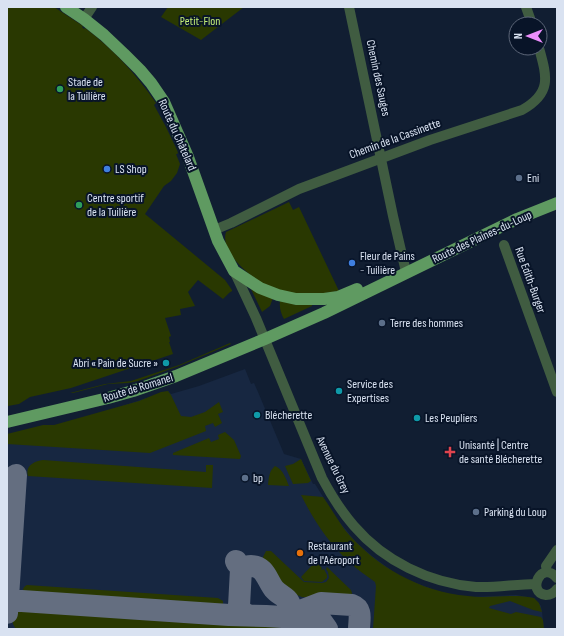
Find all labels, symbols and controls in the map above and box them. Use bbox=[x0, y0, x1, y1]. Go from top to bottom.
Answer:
park label: Petit-Flon bbox=[180, 14, 220, 29]
north arrow bbox=[508, 16, 548, 56]
text: N bbox=[512, 33, 525, 39]
street label: Chemin des Sauges bbox=[363, 39, 393, 117]
place label: Stade de la Tuilière bbox=[68, 75, 106, 104]
marker: Stade de la Tuilière bbox=[55, 84, 65, 94]
street label: Route du Châtelard bbox=[155, 97, 199, 173]
street label: Chemin de la Cassinette bbox=[347, 115, 443, 162]
place label: LS Shop bbox=[115, 162, 147, 177]
marker: LS Shop bbox=[102, 164, 112, 174]
place label: Eni bbox=[527, 171, 539, 186]
marker: Eni bbox=[514, 173, 524, 183]
place label: Centre sportif de la Tuilière bbox=[87, 191, 144, 220]
marker: Centre sportif de la Tuilière bbox=[74, 200, 84, 210]
street label: Route des Plaines-du-Loup bbox=[430, 207, 534, 267]
street label: Rue Edith-Burger bbox=[511, 245, 549, 316]
place label: Fleur de Pains - Tuilière bbox=[360, 249, 415, 278]
marker: Fleur de Pains - Tuilière bbox=[347, 258, 357, 268]
place label: Terre des hommes bbox=[390, 316, 463, 331]
marker: Terre des hommes bbox=[377, 318, 387, 328]
place label: Abri « Pain de Sucre » bbox=[72, 356, 158, 371]
marker: Abri « Pain de Sucre » bbox=[161, 358, 171, 368]
street label: Route de Romanel bbox=[101, 370, 175, 406]
place label: Service des Expertises bbox=[347, 377, 393, 406]
marker: Service des Expertises bbox=[334, 386, 344, 396]
place label: Blécherette bbox=[265, 408, 312, 423]
marker: Blécherette bbox=[252, 410, 262, 420]
place label: Les Peupliers bbox=[425, 411, 477, 426]
marker: Les Peupliers bbox=[412, 413, 422, 423]
street label: Avenue du Grey bbox=[312, 433, 353, 496]
place label: Unisanté | Centre de santé Blécherette bbox=[459, 438, 543, 467]
marker: Unisanté | Centre de santé Blécherette bbox=[444, 446, 456, 458]
place label: bp bbox=[253, 471, 263, 486]
marker: bp bbox=[240, 473, 250, 483]
place label: Parking du Loup bbox=[484, 505, 547, 520]
marker: Parking du Loup bbox=[471, 507, 481, 517]
place label: Restaurant de l'Aéroport bbox=[308, 539, 360, 568]
marker: Restaurant de l'Aéroport bbox=[295, 548, 305, 558]

